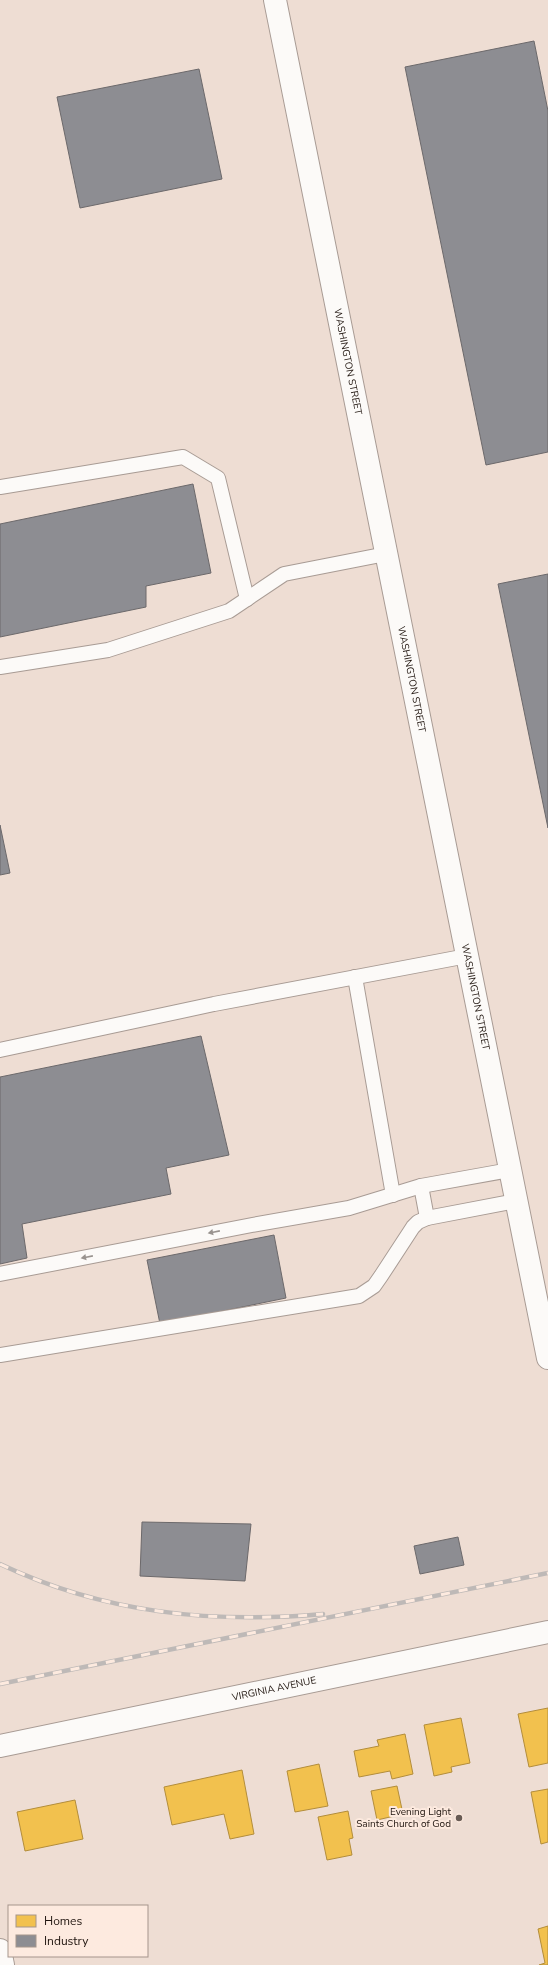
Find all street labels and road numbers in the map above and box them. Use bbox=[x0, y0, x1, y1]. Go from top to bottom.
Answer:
street label: WASHINGTON STREET bbox=[330, 307, 365, 416]
street label: WASHINGTON STREET bbox=[394, 625, 429, 734]
street label: WASHINGTON STREET bbox=[458, 943, 493, 1051]
street label: VIRGINIA AVENUE bbox=[230, 1673, 318, 1705]

